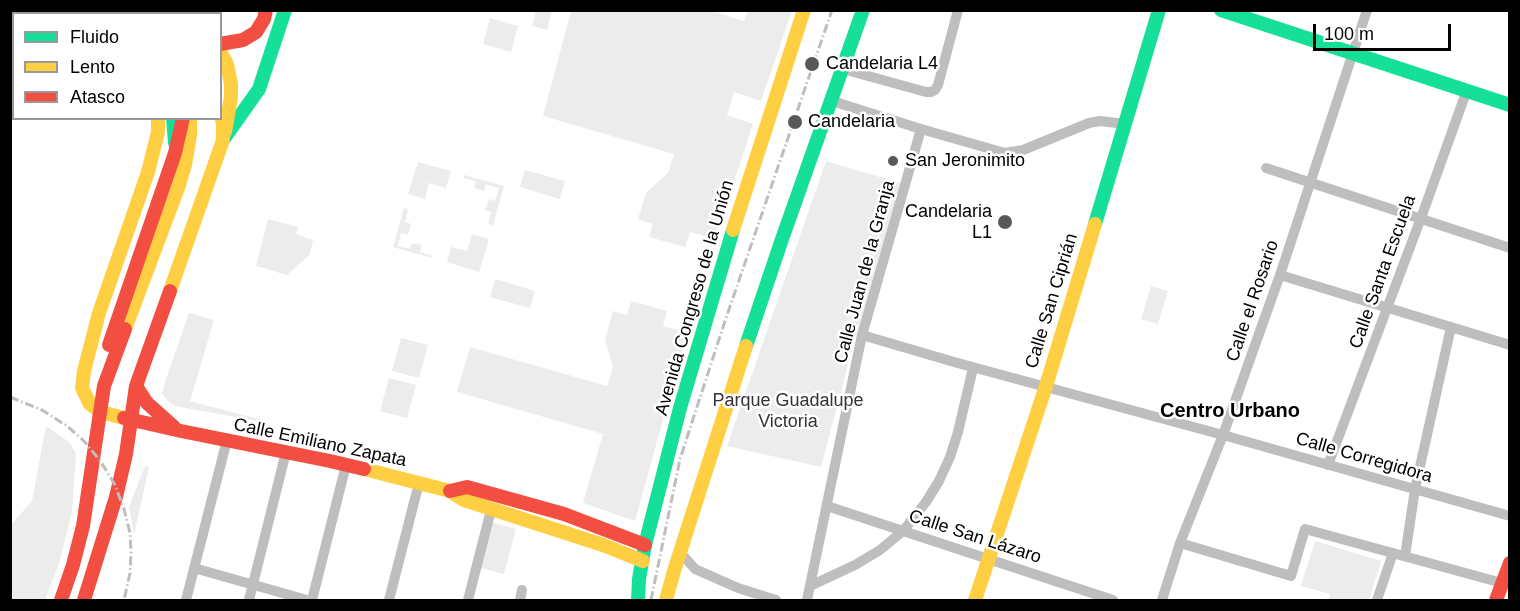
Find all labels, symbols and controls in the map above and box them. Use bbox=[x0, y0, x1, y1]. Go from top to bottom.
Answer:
legend bbox=[12, 12, 222, 120]
scale bar bbox=[1316, 12, 1454, 50]
text: 100 m bbox=[1324, 24, 1374, 44]
text: Fluido bbox=[70, 27, 119, 47]
place label: Candelaria L4 bbox=[826, 53, 938, 75]
marker: Candelaria L4 bbox=[803, 55, 821, 73]
text: Lento bbox=[70, 57, 115, 77]
text: Atasco bbox=[70, 87, 125, 107]
place label: Candelaria bbox=[808, 111, 895, 133]
marker: Candelaria bbox=[786, 113, 804, 131]
place label: San Jeronimito bbox=[905, 150, 1025, 172]
marker: San Jeronimito bbox=[886, 154, 900, 168]
street label: Avenida Congreso de la Unión bbox=[651, 178, 739, 418]
street label: Calle Juan de la Granja bbox=[830, 178, 900, 366]
street label: Calle Santa Escuela bbox=[1345, 192, 1421, 352]
place label: Candelaria L1 bbox=[905, 201, 992, 244]
marker: Candelaria L1 bbox=[996, 213, 1014, 231]
street label: Calle San Ciprián bbox=[1021, 231, 1083, 371]
street label: Calle el Rosario bbox=[1222, 237, 1284, 365]
park label: Parque Guadalupe Victoria bbox=[712, 390, 864, 432]
district label: Centro Urbano bbox=[1160, 399, 1300, 423]
street label: Calle Emiliano Zapata bbox=[232, 414, 408, 472]
street label: Calle Corregidora bbox=[1293, 428, 1435, 488]
street label: Calle San Lázaro bbox=[906, 505, 1044, 569]

